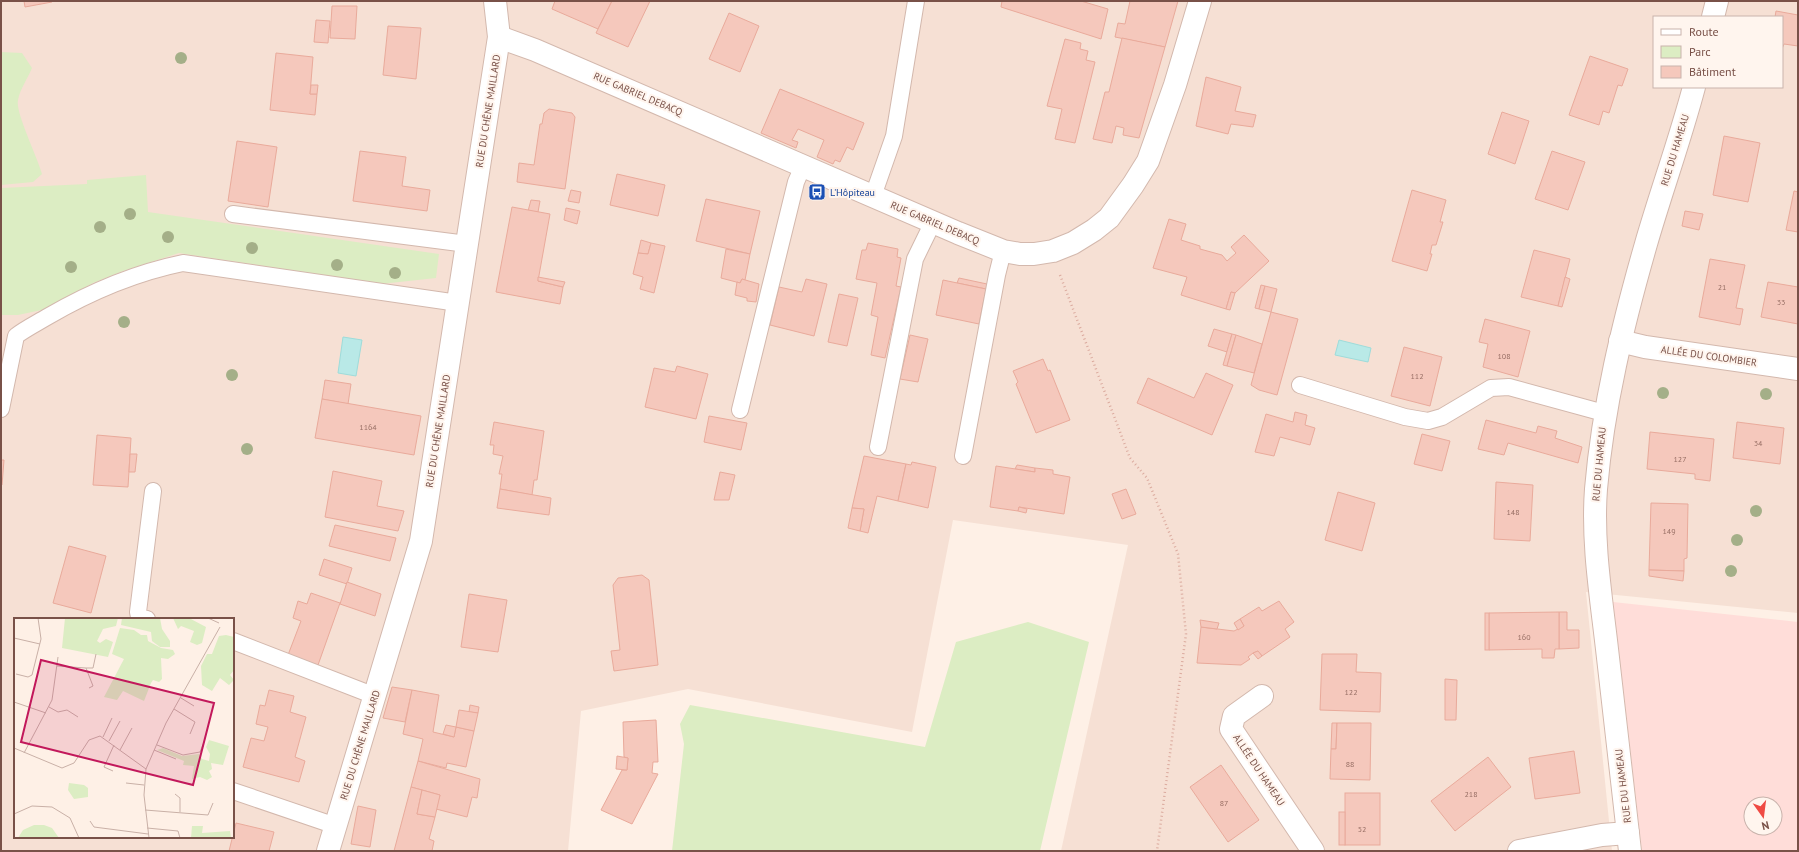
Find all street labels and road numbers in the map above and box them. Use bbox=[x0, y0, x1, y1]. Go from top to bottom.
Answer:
street label: RUE DU CHÊNE MAILLARD bbox=[473, 54, 503, 168]
street label: RUE GABRIEL DEBACQ bbox=[591, 69, 686, 119]
street label: RUE DU HAMEAU bbox=[1658, 112, 1692, 188]
street label: RUE GABRIEL DEBACQ bbox=[888, 198, 983, 248]
street label: ALLÉE DU COLOMBIER bbox=[1660, 343, 1758, 369]
street label: RUE DU CHÊNE MAILLARD bbox=[423, 374, 453, 488]
street label: RUE DU HAMEAU bbox=[1589, 426, 1609, 502]
street label: RUE DU CHÊNE MAILLARD bbox=[337, 688, 383, 802]
street label: ALLÉE DU HAMEAU bbox=[1230, 732, 1288, 808]
street label: RUE DU HAMEAU bbox=[1612, 748, 1634, 824]

